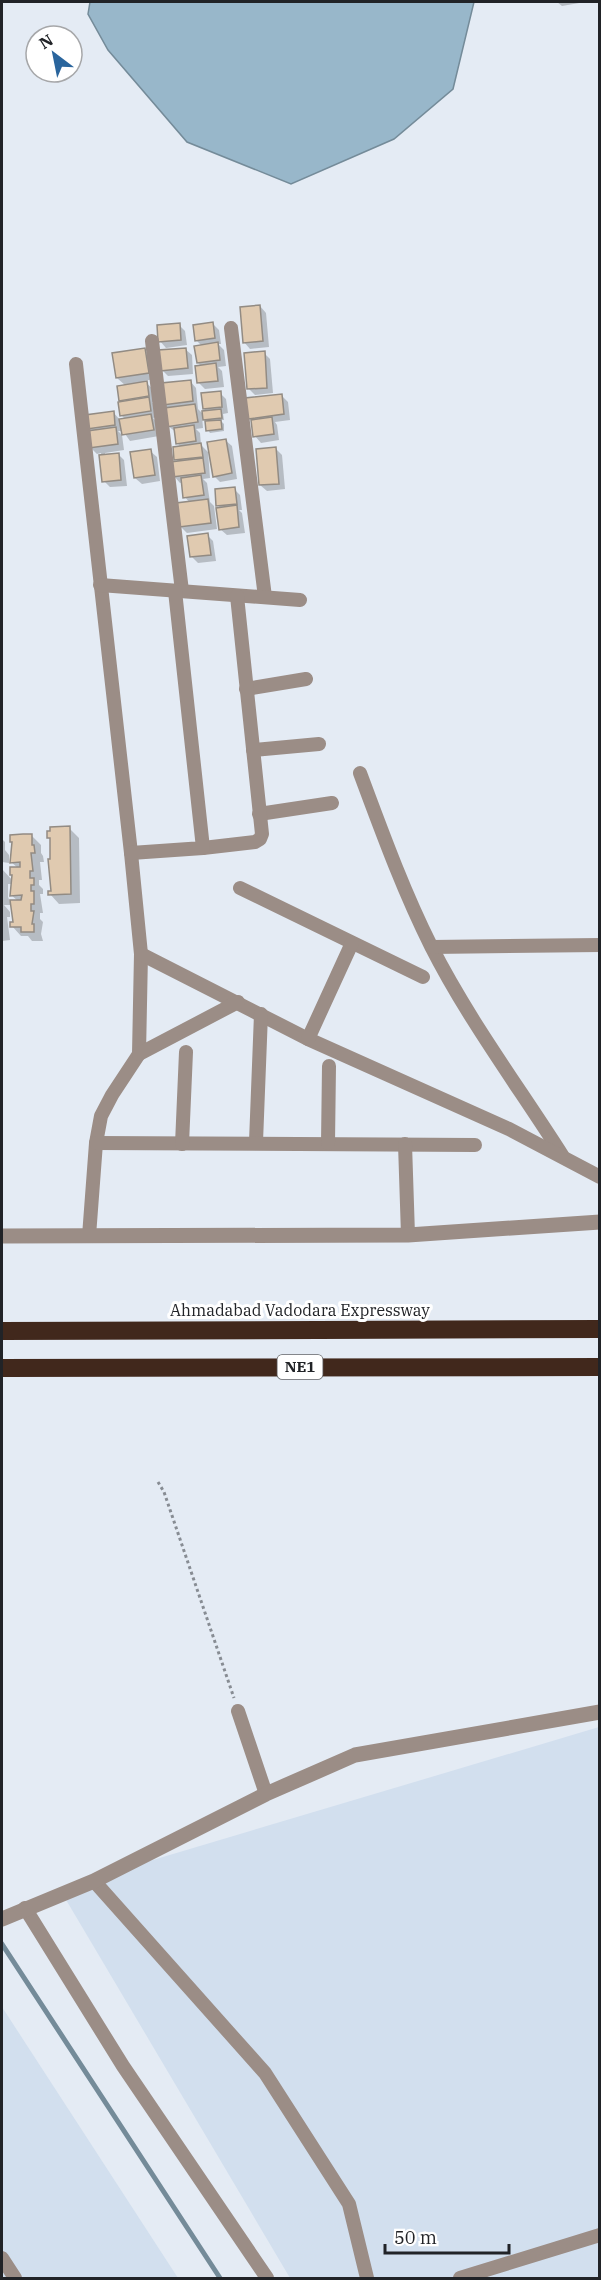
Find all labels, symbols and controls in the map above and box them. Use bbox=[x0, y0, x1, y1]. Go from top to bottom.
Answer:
north arrow bbox=[24, 24, 84, 84]
text: N bbox=[35, 29, 57, 53]
street label: Ahmadabad Vadodara Expressway bbox=[170, 1300, 430, 1320]
road number: NE1 bbox=[278, 1355, 322, 1379]
scale bar bbox=[385, 2217, 510, 2255]
text: 50 m bbox=[394, 2226, 437, 2249]

